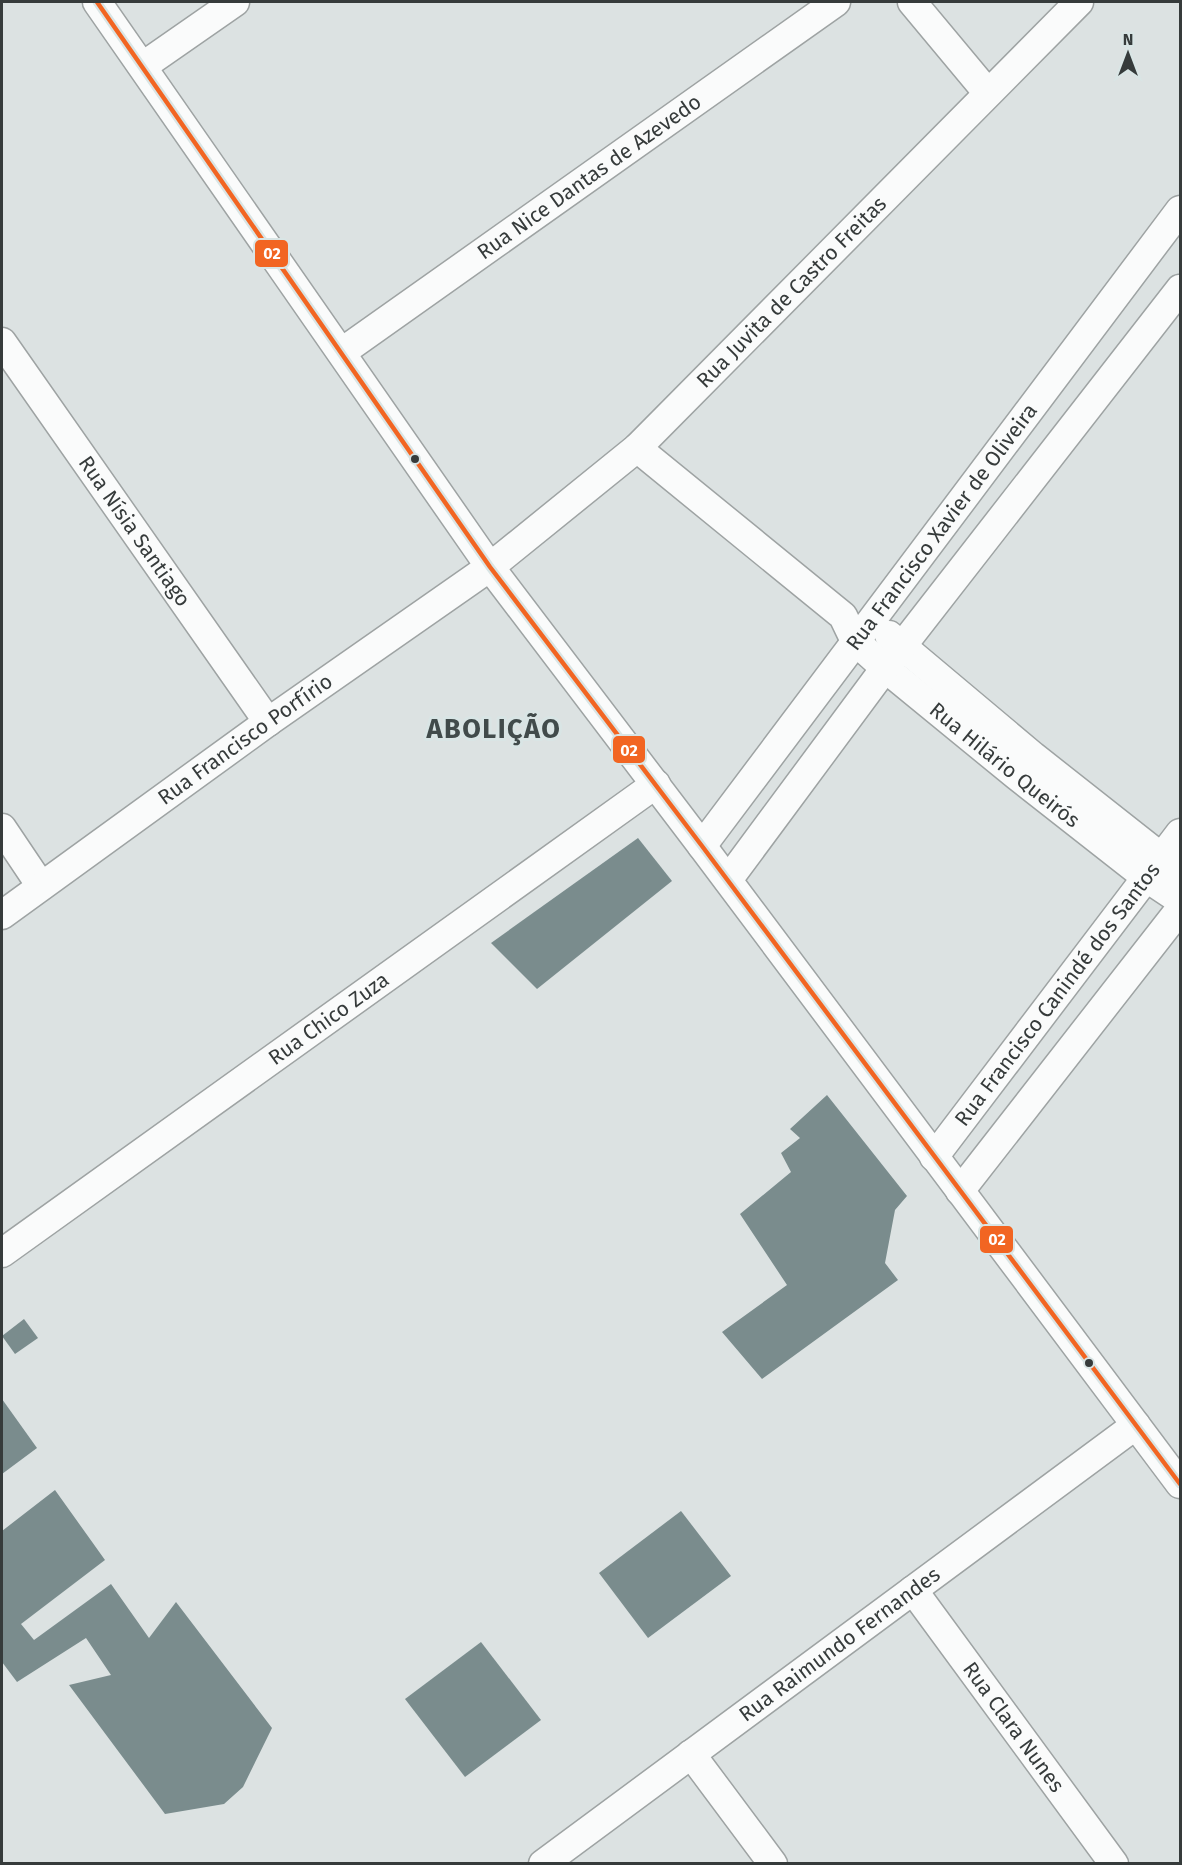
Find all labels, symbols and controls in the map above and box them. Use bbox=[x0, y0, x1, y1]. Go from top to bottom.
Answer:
north arrow bbox=[1098, 24, 1158, 84]
text: N bbox=[1123, 30, 1133, 49]
street label: Rua Nice Dantas de Azevedo bbox=[472, 89, 706, 265]
street label: Rua Juvita de Castro Freitas bbox=[691, 191, 892, 393]
line badge: 02 bbox=[254, 239, 289, 268]
text: 02 bbox=[263, 244, 281, 263]
street label: Rua Francisco Xavier de Oliveira bbox=[840, 398, 1043, 656]
street label: Rua Nísia Santiago bbox=[73, 451, 196, 612]
unlabelled marker bbox=[409, 453, 421, 465]
street label: Rua Francisco Porfírio bbox=[153, 668, 337, 811]
street label: Rua Hilário Queirós bbox=[924, 697, 1085, 833]
district label: ABOLIÇÃO bbox=[426, 712, 561, 746]
line badge: 02 bbox=[612, 735, 646, 764]
text: 02 bbox=[620, 741, 638, 760]
street label: Rua Francisco Canindé dos Santos bbox=[949, 858, 1166, 1131]
street label: Rua Chico Zuza bbox=[263, 967, 394, 1071]
line badge: 02 bbox=[979, 1225, 1014, 1254]
text: 02 bbox=[988, 1230, 1006, 1249]
unlabelled marker bbox=[1083, 1357, 1095, 1369]
street label: Rua Raimundo Fernandes bbox=[734, 1561, 945, 1727]
street label: Rua Clara Nunes bbox=[957, 1657, 1070, 1798]

